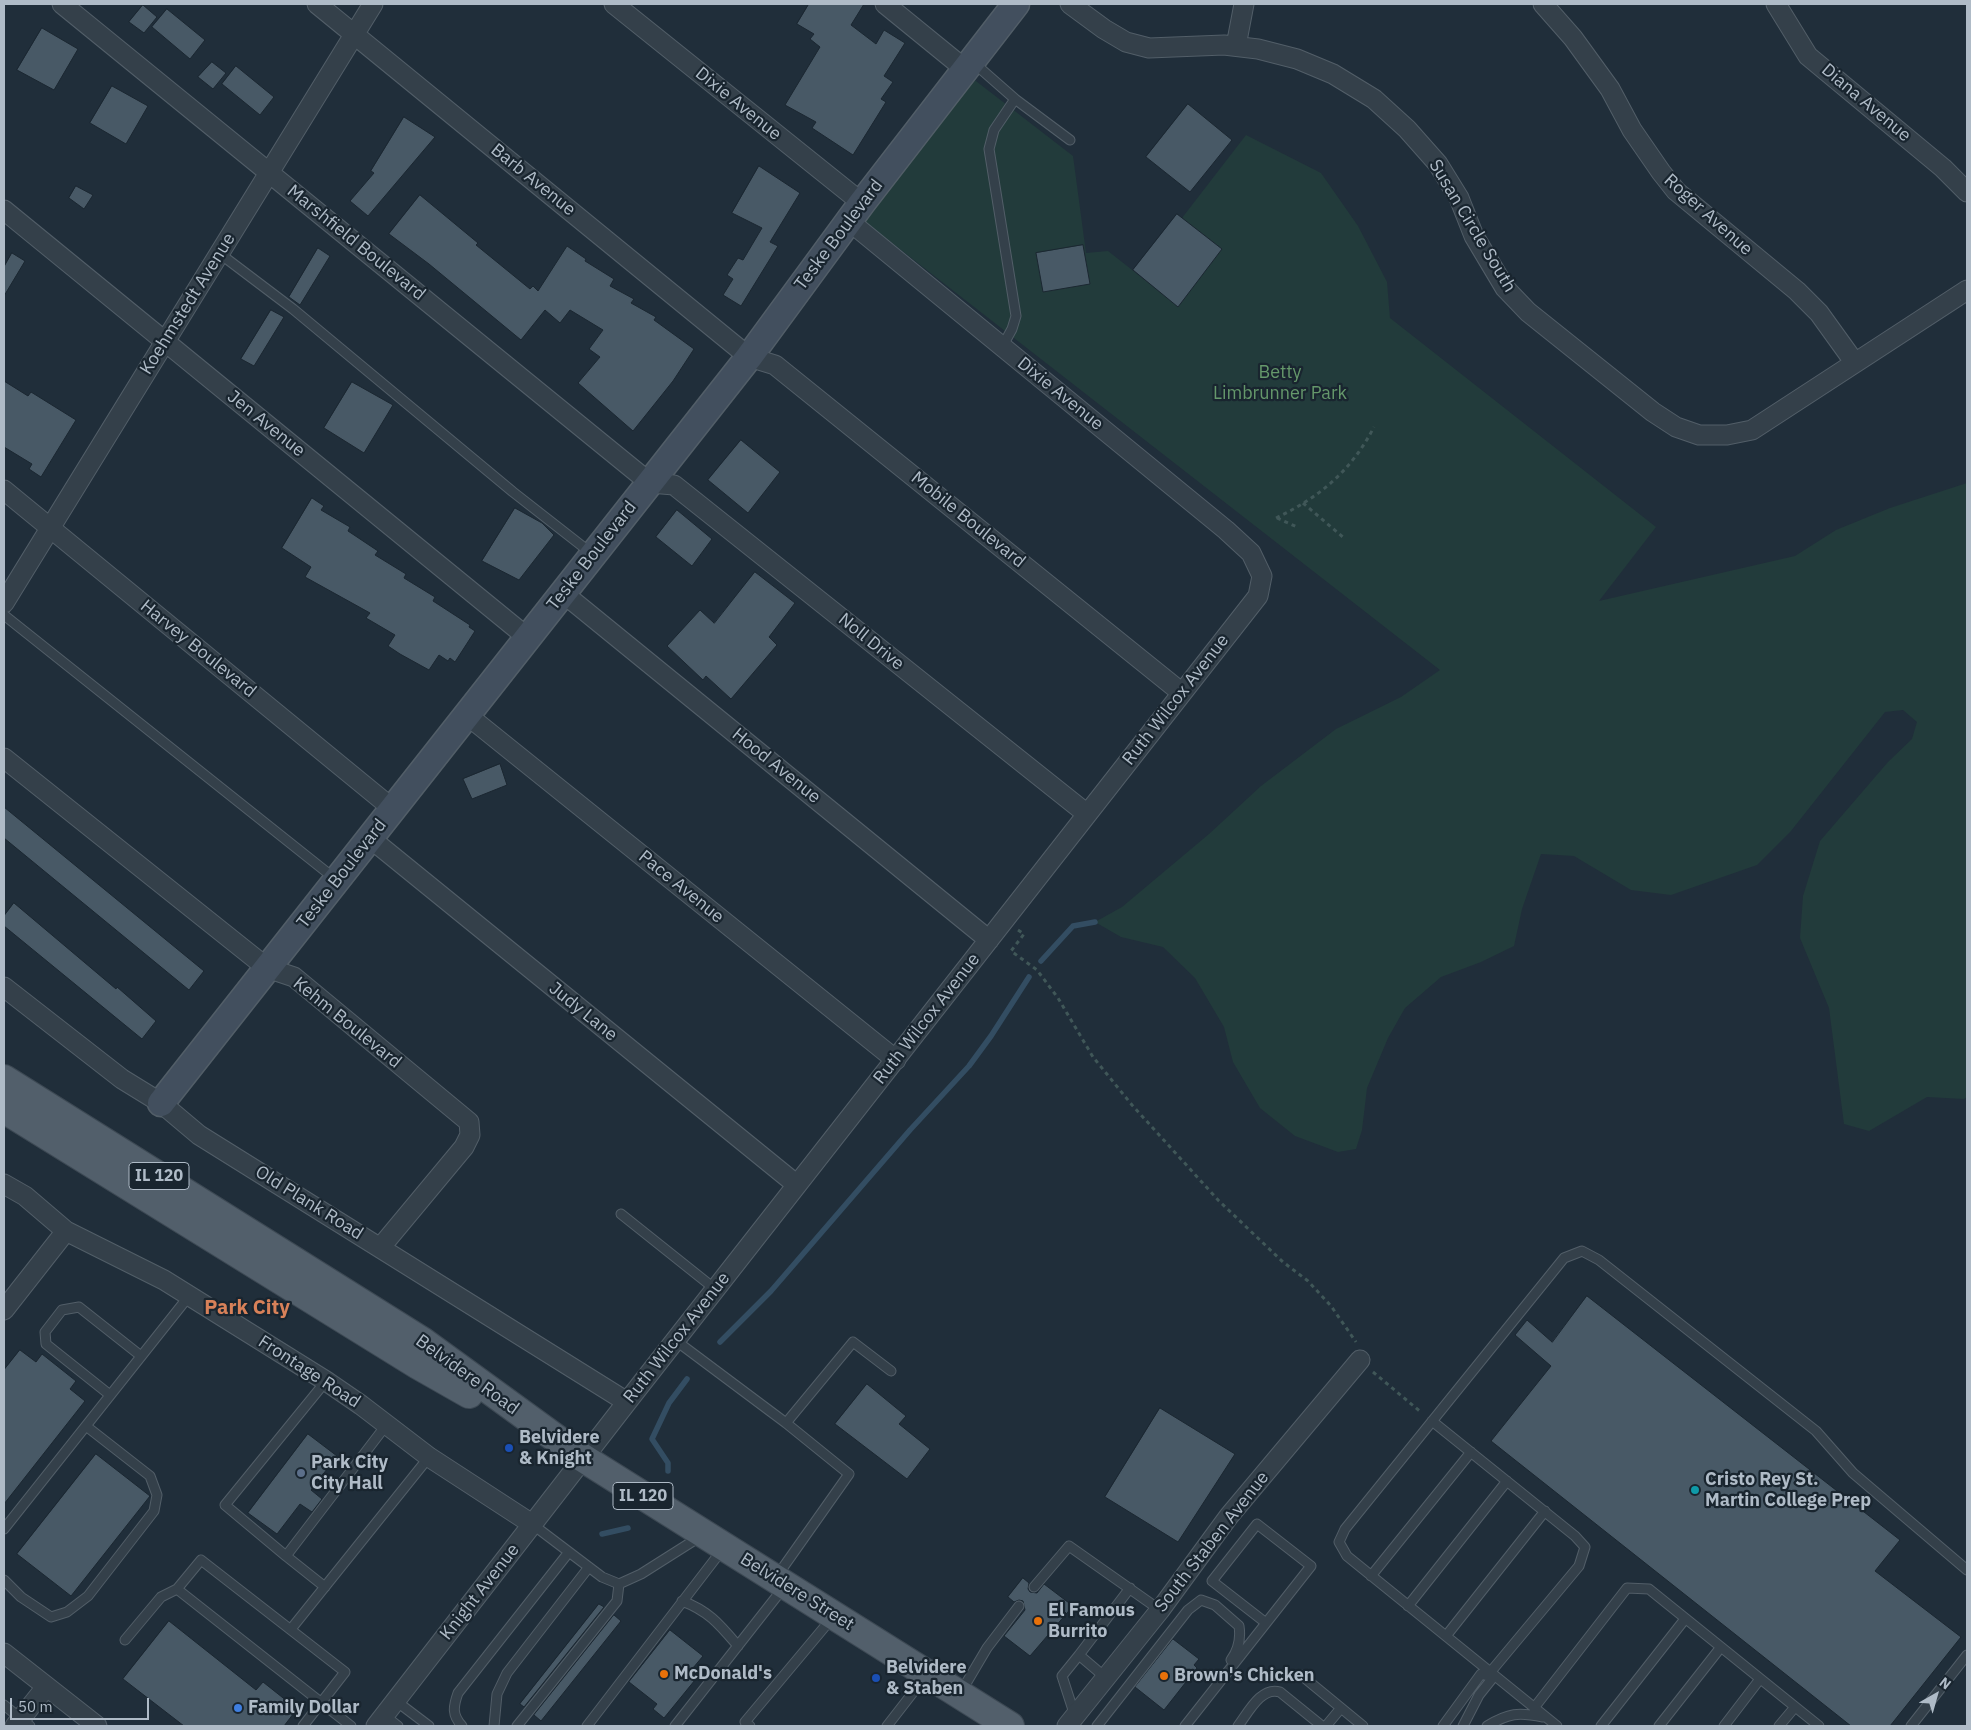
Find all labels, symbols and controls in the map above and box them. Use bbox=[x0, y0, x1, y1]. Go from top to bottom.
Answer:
street label: Diana Avenue bbox=[1817, 59, 1915, 147]
street label: Dixie Avenue bbox=[691, 63, 785, 145]
street label: Barb Avenue bbox=[486, 139, 580, 221]
street label: Susan Circle South bbox=[1424, 156, 1520, 296]
street label: Roger Avenue bbox=[1659, 170, 1757, 260]
street label: Teske Boulevard bbox=[790, 175, 888, 295]
street label: Marshfield Boulevard bbox=[283, 181, 429, 305]
street label: Koehmstedt Avenue bbox=[136, 229, 240, 379]
street label: Dixie Avenue bbox=[1013, 353, 1107, 435]
park label: Betty Limbrunner Park bbox=[1213, 362, 1347, 404]
street label: Jen Avenue bbox=[223, 386, 309, 462]
street label: Mobile Boulevard bbox=[907, 467, 1029, 573]
street label: Teske Boulevard bbox=[543, 497, 641, 615]
street label: Harvey Boulevard bbox=[136, 596, 260, 702]
street label: Noll Drive bbox=[834, 609, 908, 675]
street label: Ruth Wilcox Avenue bbox=[1118, 630, 1234, 770]
street label: Hood Avenue bbox=[727, 724, 825, 808]
street label: Teske Boulevard bbox=[293, 815, 391, 933]
street label: Pace Avenue bbox=[634, 846, 728, 928]
street label: Ruth Wilcox Avenue bbox=[869, 949, 985, 1089]
street label: Kehm Boulevard bbox=[289, 973, 405, 1073]
street label: Judy Lane bbox=[544, 978, 622, 1046]
street label: Old Plank Road bbox=[251, 1161, 367, 1245]
road number: IL 120 bbox=[129, 1162, 189, 1190]
street label: Ruth Wilcox Avenue bbox=[619, 1268, 735, 1408]
district label: Park City bbox=[204, 1296, 290, 1320]
street label: Belvidere Road bbox=[411, 1330, 523, 1420]
street label: Frontage Road bbox=[254, 1331, 364, 1413]
place label: Belvidere & Knight bbox=[519, 1427, 600, 1470]
marker: Belvidere & Knight bbox=[503, 1442, 515, 1454]
place label: Park City City Hall bbox=[311, 1452, 388, 1495]
marker: Park City City Hall bbox=[295, 1467, 307, 1479]
street label: South Staben Avenue bbox=[1150, 1467, 1274, 1617]
place label: Cristo Rey St. Martin College Prep bbox=[1705, 1469, 1871, 1512]
road number: IL 120 bbox=[613, 1482, 673, 1510]
marker: Cristo Rey St. Martin College Prep bbox=[1689, 1484, 1701, 1496]
street label: Knight Avenue bbox=[436, 1540, 524, 1644]
street label: Belvidere Street bbox=[736, 1548, 858, 1636]
place label: El Famous Burrito bbox=[1048, 1600, 1135, 1642]
marker: El Famous Burrito bbox=[1032, 1615, 1044, 1627]
place label: Belvidere & Staben bbox=[886, 1657, 967, 1700]
place label: McDonald's bbox=[674, 1663, 772, 1685]
place label: Brown's Chicken bbox=[1174, 1665, 1315, 1687]
marker: McDonald's bbox=[658, 1668, 670, 1680]
marker: Brown's Chicken bbox=[1158, 1670, 1170, 1682]
north arrow bbox=[1911, 1670, 1961, 1720]
marker: Belvidere & Staben bbox=[870, 1672, 882, 1684]
text: N bbox=[1936, 1673, 1955, 1693]
scale bar bbox=[12, 1688, 151, 1720]
text: 50 m bbox=[18, 1697, 53, 1716]
place label: Family Dollar bbox=[248, 1697, 359, 1719]
marker: Family Dollar bbox=[232, 1702, 244, 1714]

